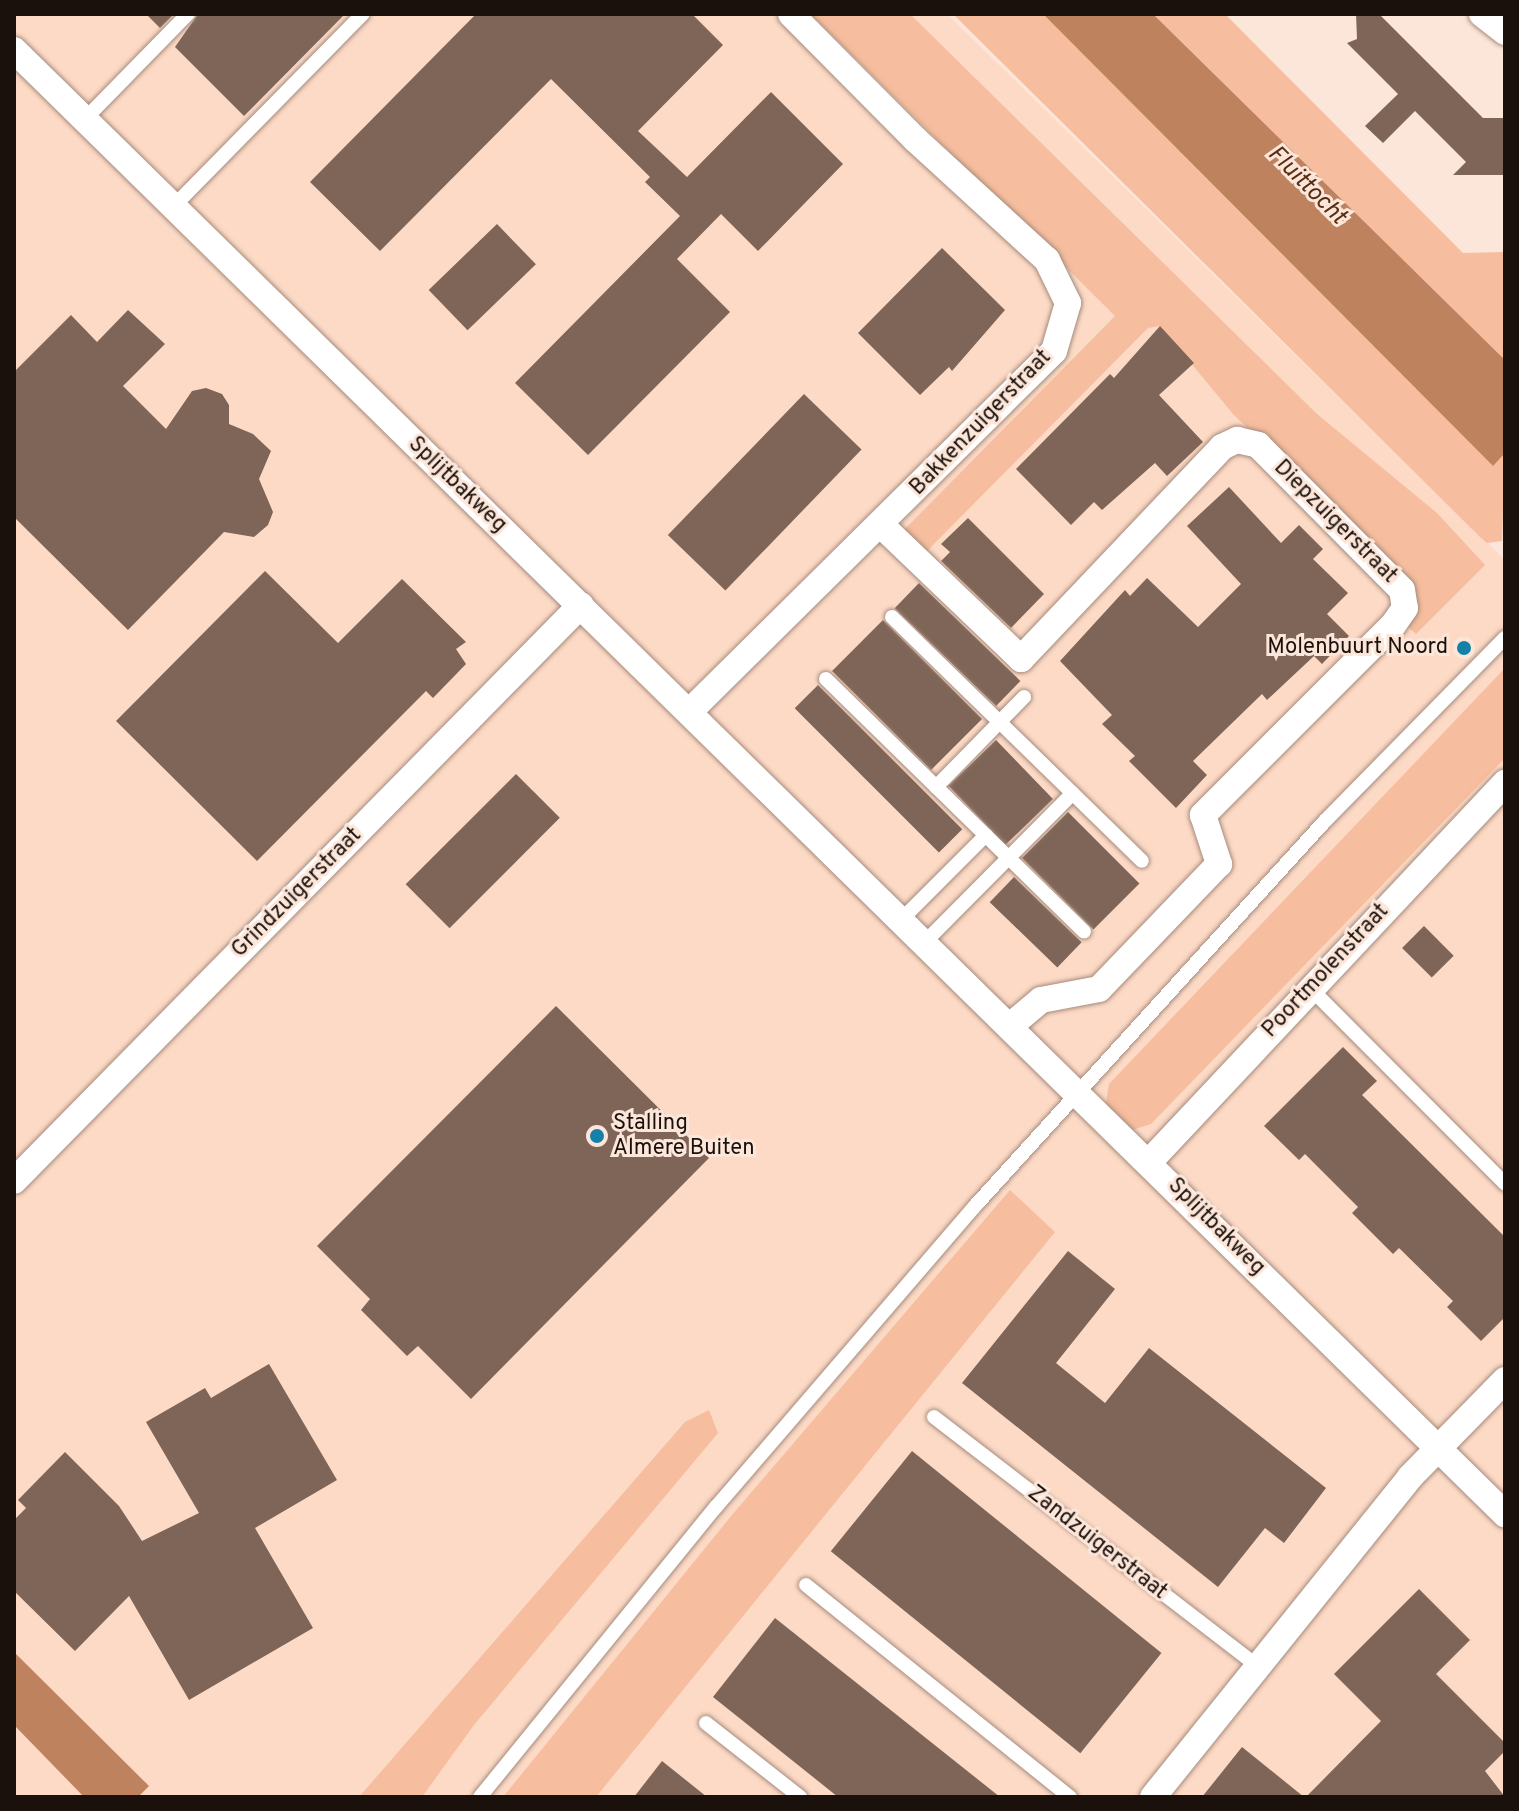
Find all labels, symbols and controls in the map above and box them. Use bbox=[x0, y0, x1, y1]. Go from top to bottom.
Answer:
water label: Fluittocht bbox=[1261, 141, 1351, 231]
street label: Bakkenzuigerstraat bbox=[905, 345, 1057, 501]
street label: Splijtbakweg bbox=[402, 431, 512, 539]
street label: Diepzuigerstraat bbox=[1268, 455, 1402, 589]
place label: Molenbuurt Noord bbox=[1267, 635, 1448, 661]
marker: Molenbuurt Noord bbox=[1455, 639, 1473, 657]
street label: Grindzuigerstraat bbox=[227, 823, 367, 963]
street label: Poortmolenstraat bbox=[1257, 899, 1395, 1043]
place label: Stalling Almere Buiten bbox=[613, 1110, 755, 1162]
marker: Stalling Almere Buiten bbox=[588, 1127, 606, 1145]
street label: Splijtbakweg bbox=[1162, 1173, 1270, 1281]
street label: Zandzuigerstraat bbox=[1022, 1480, 1172, 1606]

